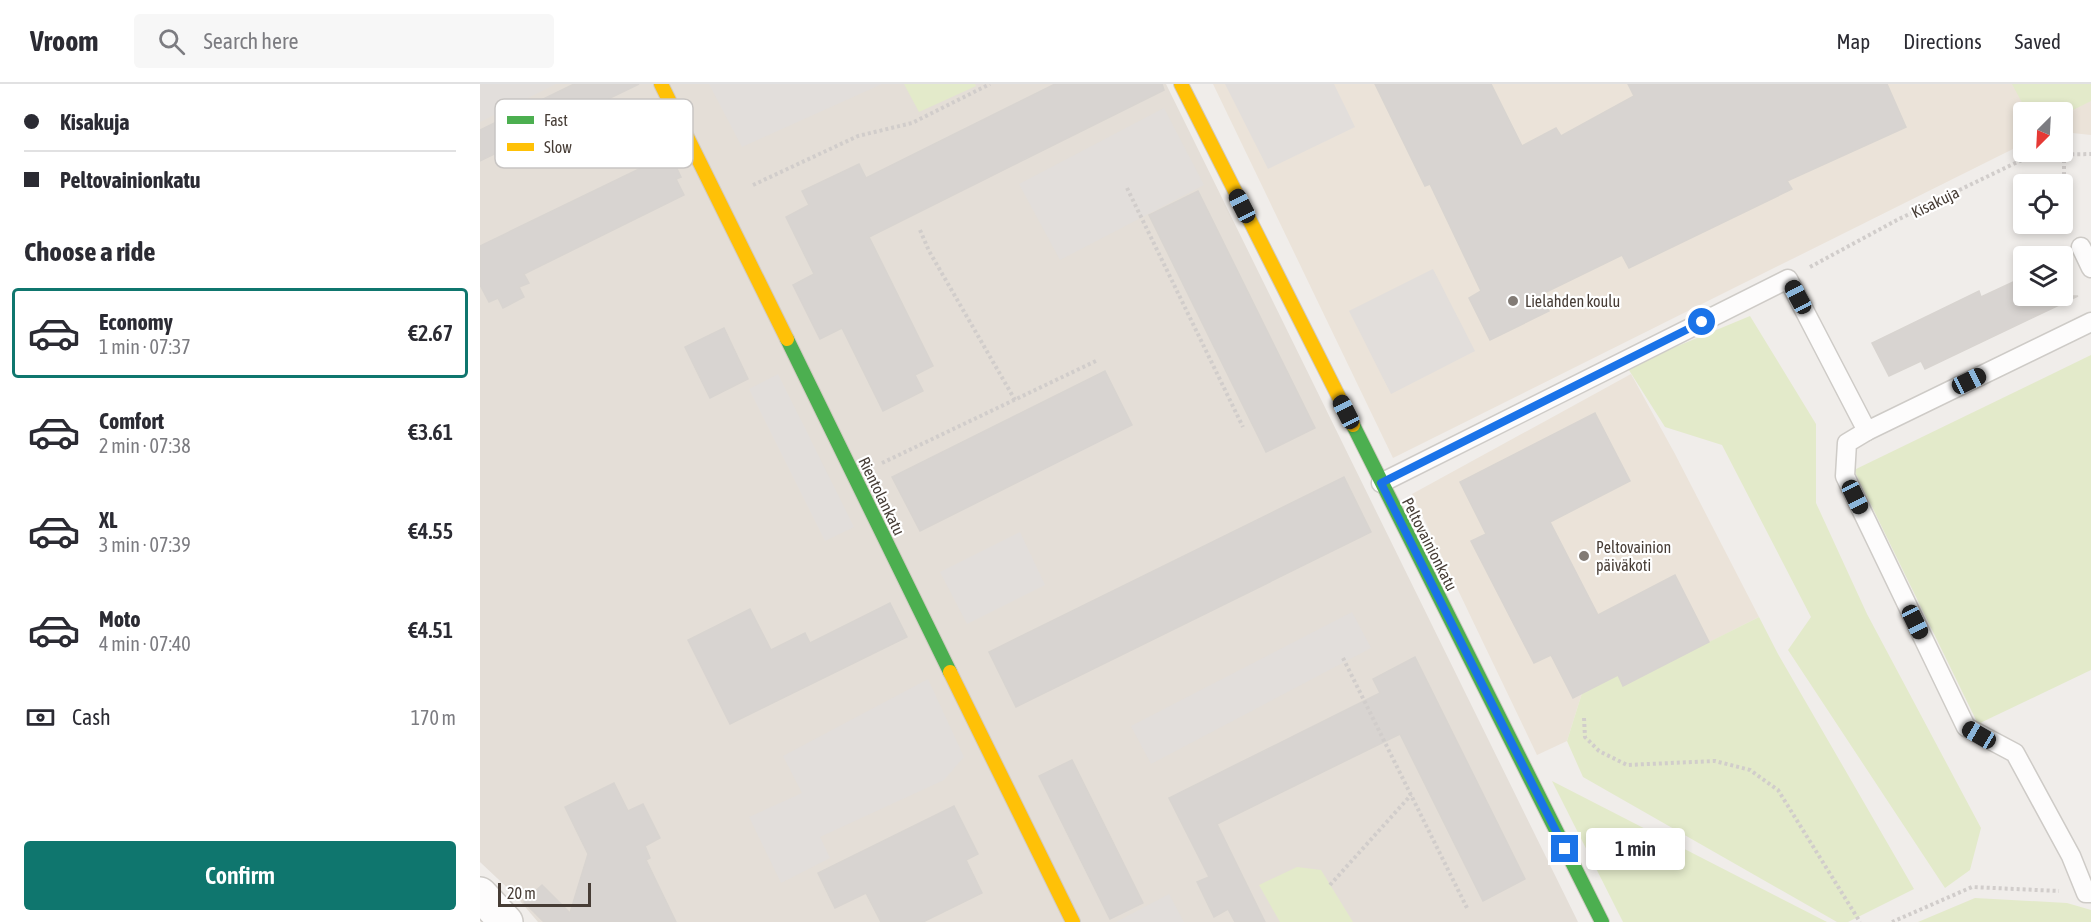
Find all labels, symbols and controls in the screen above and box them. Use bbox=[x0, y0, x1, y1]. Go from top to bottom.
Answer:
search box bbox=[134, 14, 554, 68]
text: Vroom bbox=[30, 25, 98, 57]
icon: search bbox=[155, 25, 188, 58]
text: Search here bbox=[203, 28, 298, 54]
text: Map bbox=[1836, 29, 1870, 53]
text: Directions bbox=[1903, 29, 1982, 53]
text: Saved bbox=[2015, 29, 2061, 53]
legend bbox=[495, 99, 693, 168]
north arrow bbox=[2013, 102, 2073, 162]
map controls bbox=[2013, 102, 2073, 306]
text: Kisakuja bbox=[60, 109, 129, 135]
text: Fast bbox=[544, 111, 568, 129]
text: Slow bbox=[544, 138, 572, 156]
text: Peltovainionkatu bbox=[60, 167, 200, 193]
button: locate bbox=[2013, 174, 2073, 234]
street label: Kisakuja bbox=[1908, 183, 1962, 222]
car bbox=[1226, 186, 1258, 226]
text: Choose a ride bbox=[24, 236, 156, 267]
button: layers bbox=[2013, 246, 2073, 306]
car bbox=[1782, 277, 1814, 317]
place label: Lielahden koulu bbox=[1525, 292, 1620, 310]
marker: Lielahden koulu bbox=[1506, 294, 1520, 308]
icon: car bbox=[27, 306, 81, 360]
route start bbox=[1688, 308, 1715, 335]
text: Economy bbox=[99, 309, 173, 335]
text: €2.67 bbox=[408, 320, 453, 346]
text: 1 min · 07:37 bbox=[99, 335, 191, 358]
car bbox=[1949, 365, 1989, 397]
car bbox=[1330, 392, 1362, 432]
icon: car bbox=[27, 405, 81, 459]
text: Comfort bbox=[99, 408, 164, 434]
text: €3.61 bbox=[408, 419, 453, 445]
text: 2 min · 07:38 bbox=[99, 434, 191, 457]
street label: Rientolankatu bbox=[855, 454, 909, 538]
car bbox=[1839, 477, 1871, 517]
street label: Peltovainionkatu bbox=[1399, 494, 1461, 594]
icon: car bbox=[27, 504, 81, 558]
text: XL bbox=[99, 507, 117, 533]
text: €4.55 bbox=[408, 518, 453, 544]
text: 3 min · 07:39 bbox=[99, 533, 191, 556]
place label: Peltovainion päiväkoti bbox=[1596, 538, 1671, 575]
marker: Peltovainion päiväkoti bbox=[1577, 549, 1591, 563]
car bbox=[1899, 602, 1931, 642]
icon: car bbox=[27, 603, 81, 657]
text: Moto bbox=[99, 606, 141, 632]
text: €4.51 bbox=[408, 617, 453, 643]
text: 4 min · 07:40 bbox=[99, 632, 191, 655]
icon: cash bbox=[24, 701, 57, 734]
text: Cash bbox=[72, 704, 111, 730]
text: 170 m bbox=[411, 706, 456, 729]
car bbox=[1959, 718, 1999, 752]
callout: 1 min bbox=[1586, 828, 1685, 870]
route end bbox=[1551, 835, 1578, 862]
text: 1 min bbox=[1615, 837, 1656, 860]
button: Confirm bbox=[24, 841, 456, 910]
scale bar bbox=[498, 880, 591, 908]
text: 20 m bbox=[507, 884, 536, 902]

